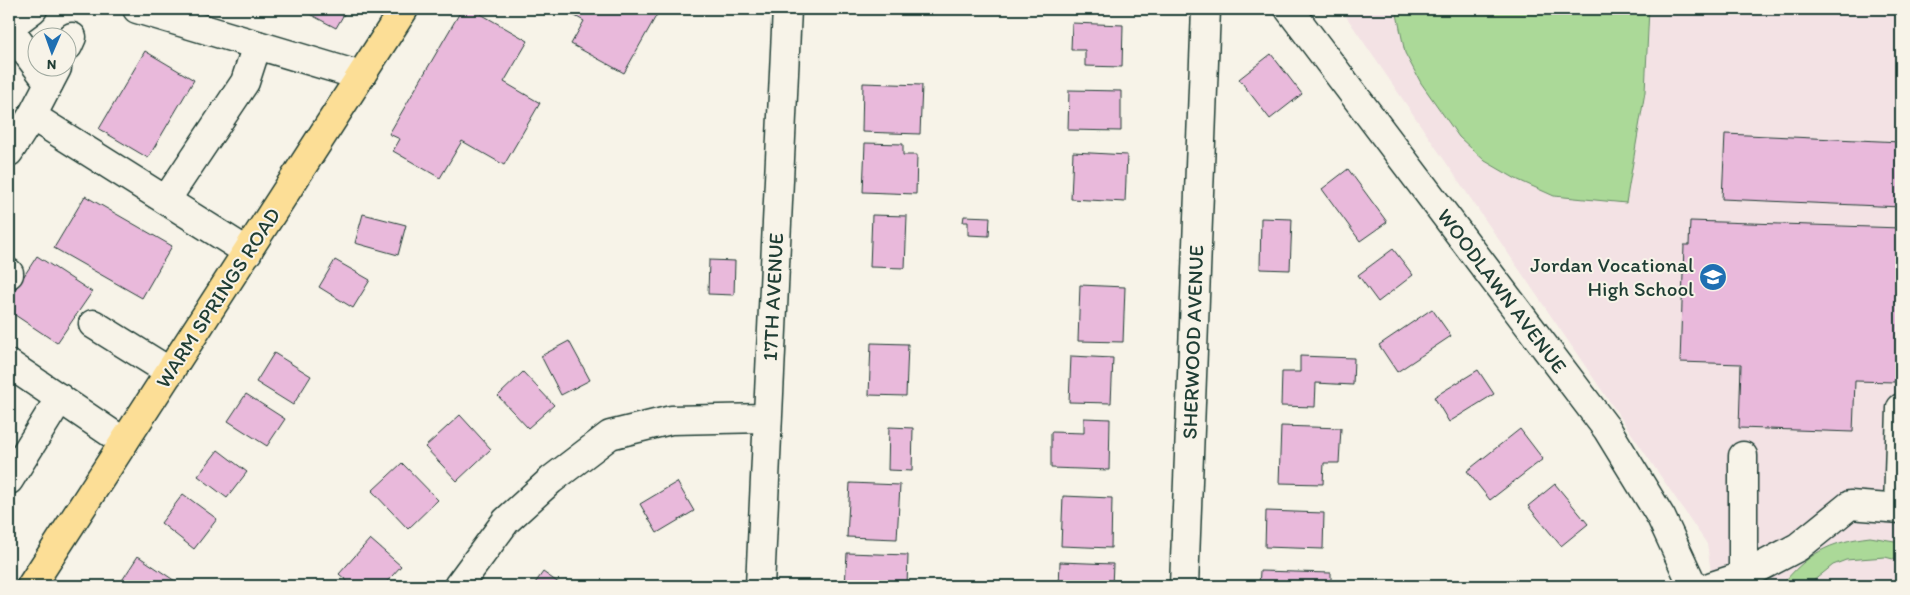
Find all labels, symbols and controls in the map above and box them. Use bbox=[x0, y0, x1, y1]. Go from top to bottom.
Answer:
north arrow bbox=[28, 28, 78, 78]
text: N bbox=[47, 56, 57, 73]
street label: WARM SPRINGS ROAD bbox=[150, 203, 285, 392]
street label: WOODLAWN AVENUE bbox=[1432, 203, 1572, 378]
street label: 17TH AVENUE bbox=[757, 232, 788, 362]
street label: SHERWOOD AVENUE bbox=[1177, 244, 1208, 440]
place label: Jordan Vocational High School bbox=[1530, 252, 1694, 301]
school or university icon: Jordan Vocational High School bbox=[1698, 262, 1728, 292]

